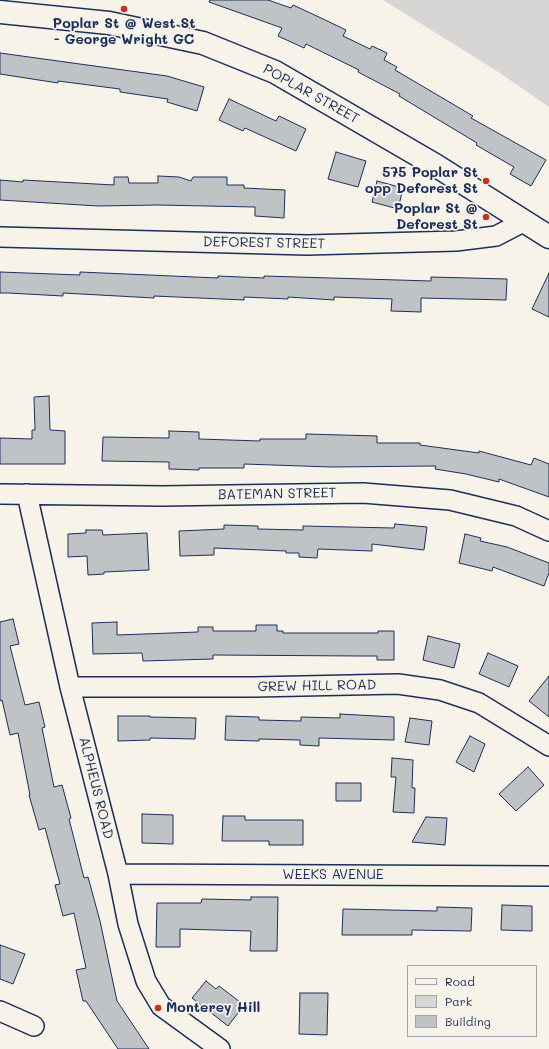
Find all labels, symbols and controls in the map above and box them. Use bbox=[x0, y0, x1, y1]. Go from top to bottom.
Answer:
marker: Poplar St @ West St - George Wright GC bbox=[119, 4, 129, 14]
place label: Poplar St @ West St - George Wright GC bbox=[53, 16, 195, 48]
street label: POPLAR STREET bbox=[260, 61, 362, 127]
place label: 575 Poplar St opp Deforest St bbox=[365, 165, 478, 198]
marker: 575 Poplar St opp Deforest St bbox=[481, 176, 491, 186]
place label: Poplar St @ Deforest St bbox=[394, 201, 478, 234]
marker: Poplar St @ Deforest St bbox=[481, 212, 491, 222]
street label: DEFOREST STREET bbox=[203, 234, 325, 252]
street label: BATEMAN STREET bbox=[218, 485, 336, 503]
street label: GREW HILL ROAD bbox=[257, 677, 377, 695]
street label: ALPHEUS ROAD bbox=[75, 735, 117, 841]
street label: WEEKS AVENUE bbox=[282, 867, 384, 883]
legend bbox=[407, 965, 537, 1037]
text: Road bbox=[445, 973, 475, 989]
text: Park bbox=[445, 993, 472, 1009]
place label: Monterey Hill bbox=[166, 1000, 260, 1016]
marker: Monterey Hill bbox=[153, 1003, 163, 1013]
text: Building bbox=[445, 1013, 491, 1029]

